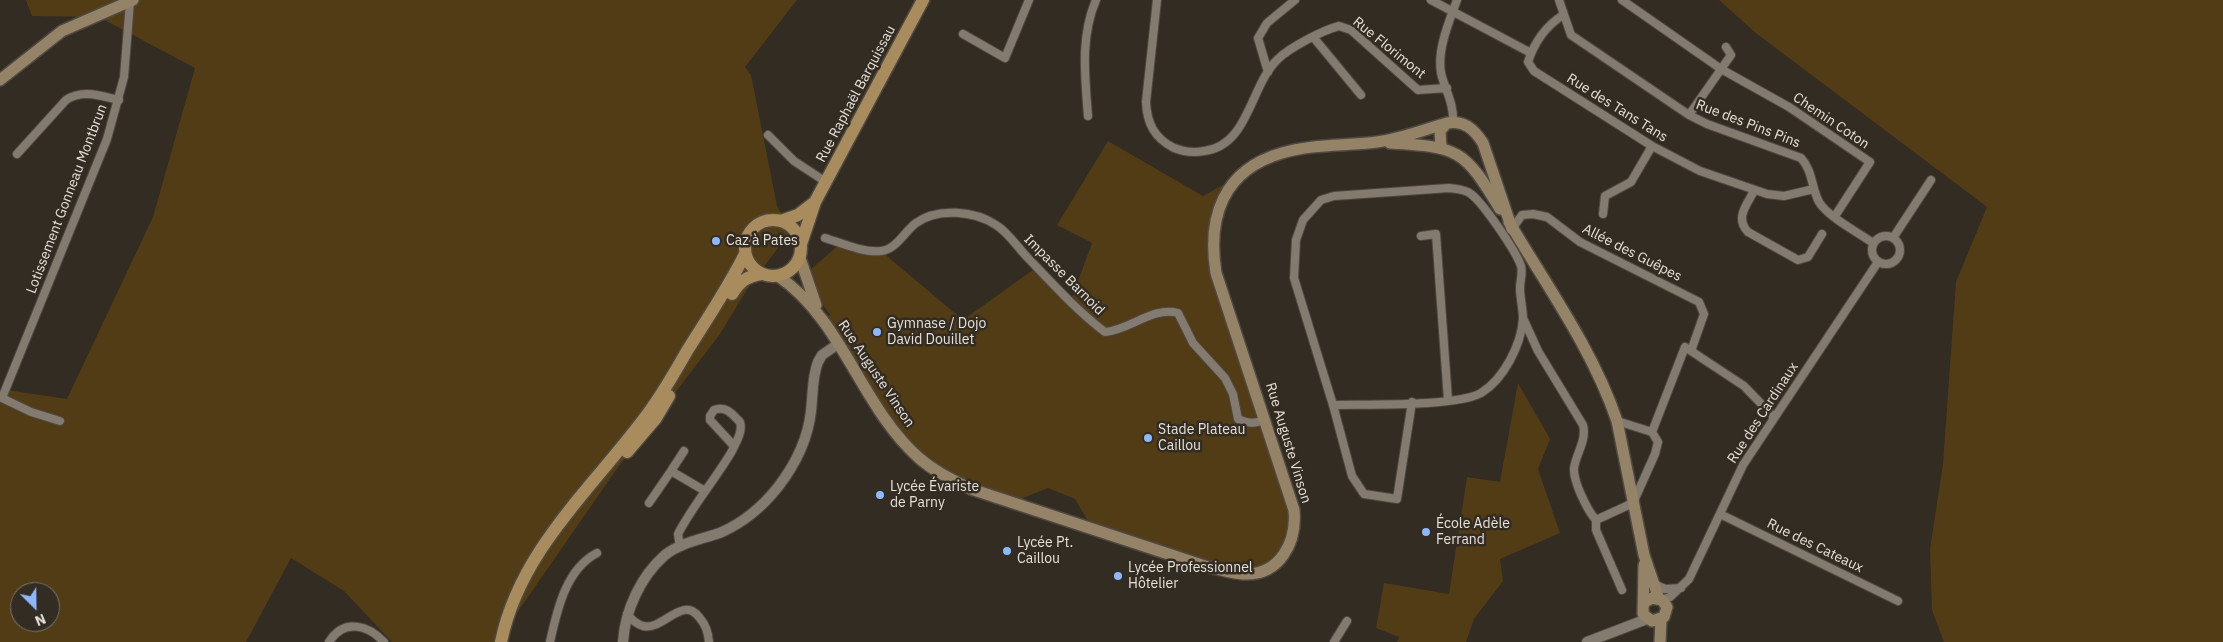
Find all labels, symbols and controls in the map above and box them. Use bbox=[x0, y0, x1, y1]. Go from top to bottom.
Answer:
street label: Rue Florimont bbox=[1349, 13, 1429, 83]
street label: Rue Raphaël Barquissau bbox=[813, 23, 899, 165]
street label: Rue des Tans Tans bbox=[1563, 70, 1671, 146]
street label: Chemin Coton bbox=[1790, 89, 1872, 153]
street label: Rue des Pins Pins bbox=[1693, 96, 1803, 152]
street label: Lotissement Gonneau Montbrun bbox=[23, 102, 111, 296]
street label: Allée des Guêpes bbox=[1580, 221, 1684, 285]
street label: Impasse Barnoid bbox=[1020, 231, 1108, 319]
place label: Caz à Pates bbox=[726, 233, 798, 249]
marker: Caz à Pates bbox=[710, 235, 722, 247]
place label: Gymnase / Dojo David Douillet bbox=[887, 316, 986, 348]
street label: Rue Auguste Vinson bbox=[834, 317, 918, 431]
marker: Gymnase / Dojo David Douillet bbox=[871, 326, 883, 338]
street label: Rue des Cardinaux bbox=[1724, 359, 1802, 467]
street label: Rue Auguste Vinson bbox=[1262, 381, 1314, 505]
place label: Stade Plateau Caillou bbox=[1158, 422, 1245, 454]
marker: Stade Plateau Caillou bbox=[1142, 432, 1154, 444]
place label: Lycée Évariste de Parny bbox=[890, 479, 979, 512]
marker: Lycée Évariste de Parny bbox=[874, 489, 886, 501]
street label: Rue des Cateaux bbox=[1764, 515, 1866, 577]
place label: École Adèle Ferrand bbox=[1436, 516, 1510, 548]
marker: École Adèle Ferrand bbox=[1420, 526, 1432, 538]
place label: Lycée Pt. Caillou bbox=[1017, 535, 1073, 568]
marker: Lycée Pt. Caillou bbox=[1001, 545, 1013, 557]
place label: Lycée Professionnel Hôtelier bbox=[1128, 560, 1253, 592]
marker: Lycée Professionnel Hôtelier bbox=[1112, 570, 1124, 582]
north arrow bbox=[10, 582, 60, 632]
text: N bbox=[32, 610, 49, 630]

